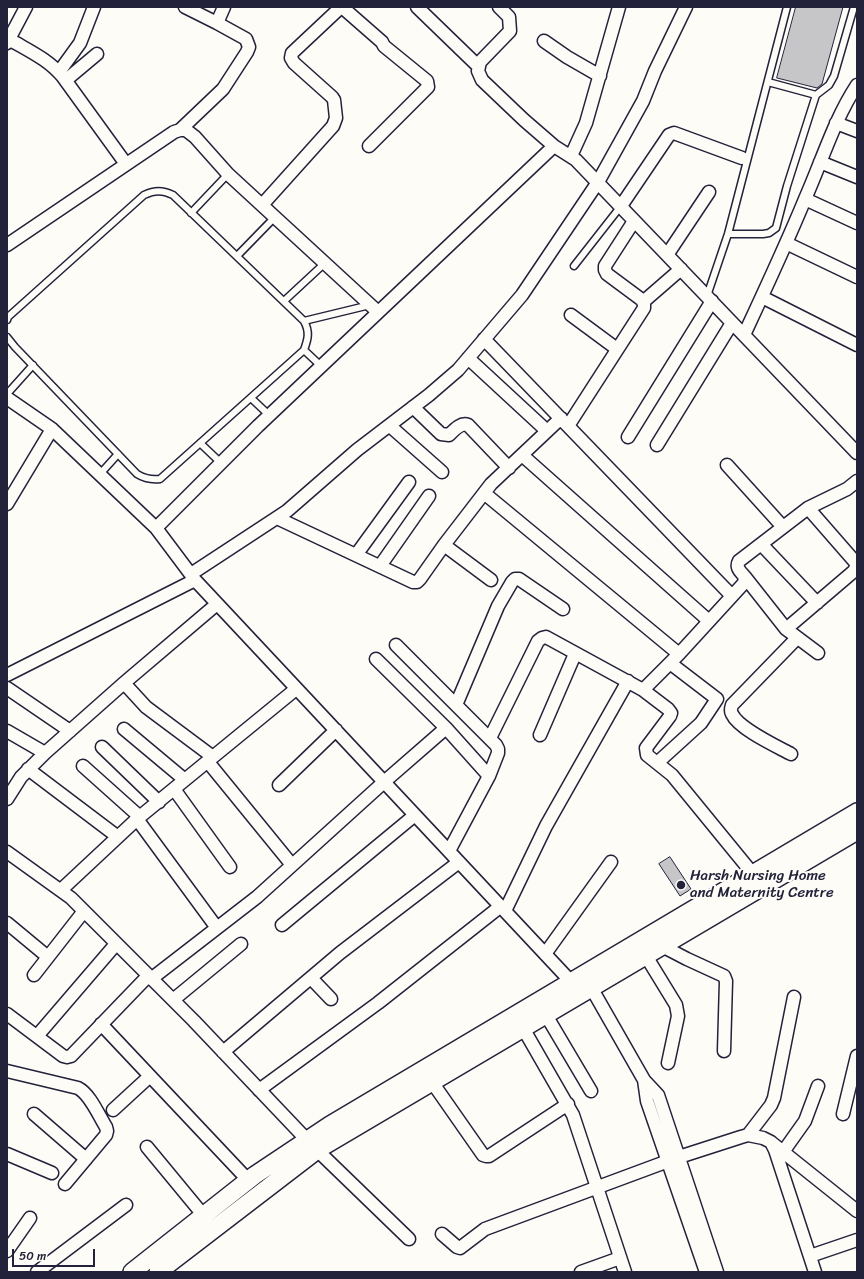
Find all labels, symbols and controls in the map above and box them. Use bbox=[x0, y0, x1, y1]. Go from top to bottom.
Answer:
place label: Harsh Nursing Home and Maternity Centre bbox=[690, 867, 834, 902]
marker: Harsh Nursing Home and Maternity Centre bbox=[675, 879, 687, 891]
scale bar bbox=[14, 1241, 97, 1267]
text: 50 m bbox=[19, 1245, 46, 1267]

